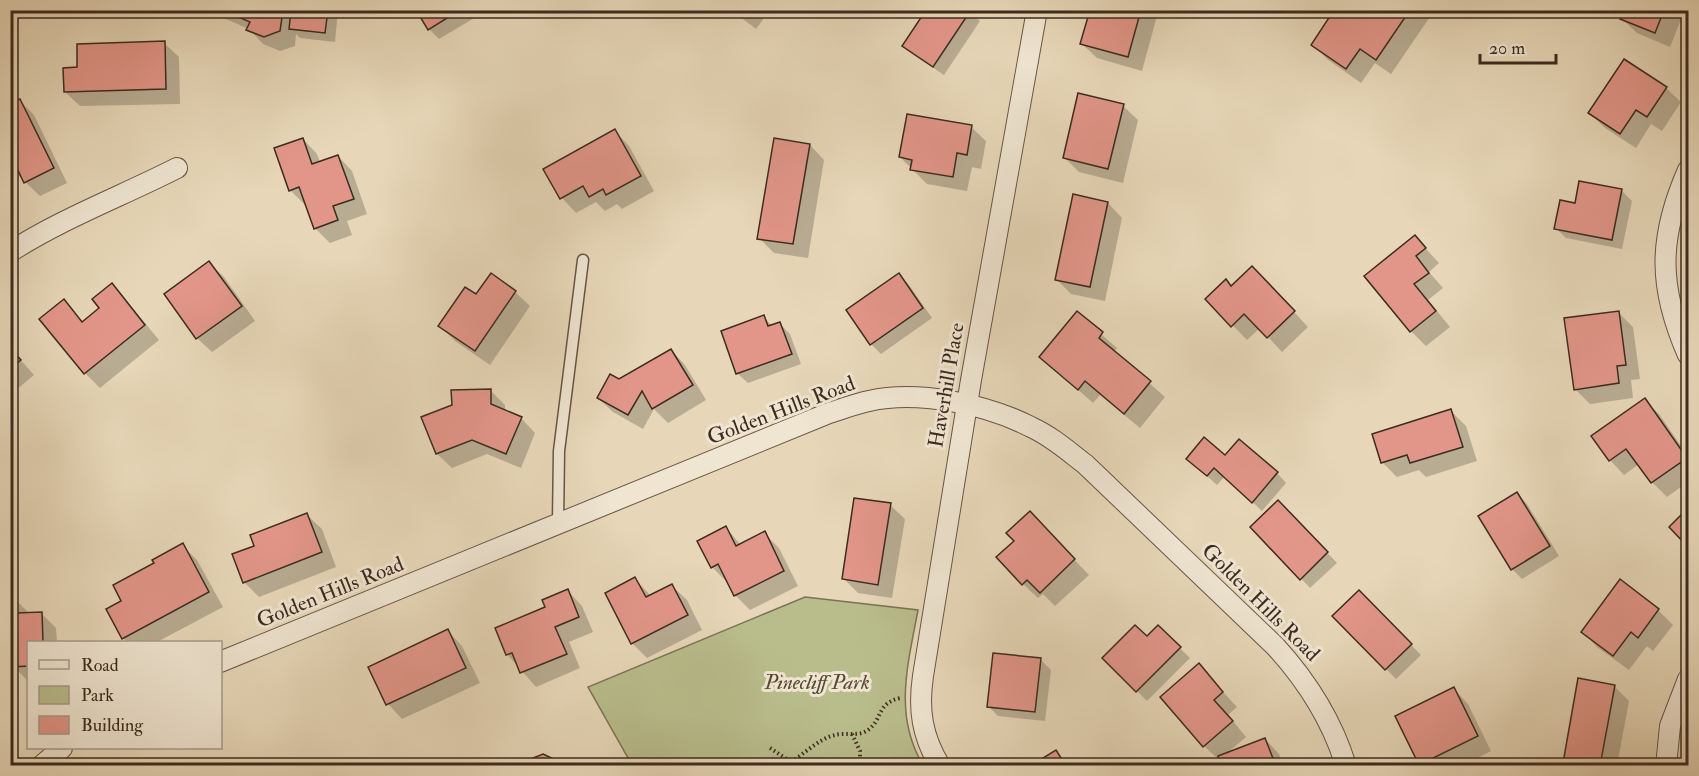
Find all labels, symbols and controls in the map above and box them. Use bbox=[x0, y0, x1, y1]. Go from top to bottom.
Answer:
scale bar bbox=[1480, 27, 1556, 65]
text: 20 m bbox=[1489, 37, 1525, 60]
street label: Haverhill Place bbox=[922, 320, 971, 450]
street label: Golden Hills Road bbox=[703, 370, 860, 451]
street label: Golden Hills Road bbox=[1196, 538, 1326, 668]
street label: Golden Hills Road bbox=[253, 550, 408, 634]
legend bbox=[27, 641, 222, 749]
text: Road bbox=[81, 654, 119, 677]
park label: Pinecliff Park bbox=[763, 669, 870, 696]
text: Park bbox=[81, 684, 114, 707]
text: Building bbox=[81, 714, 144, 737]

